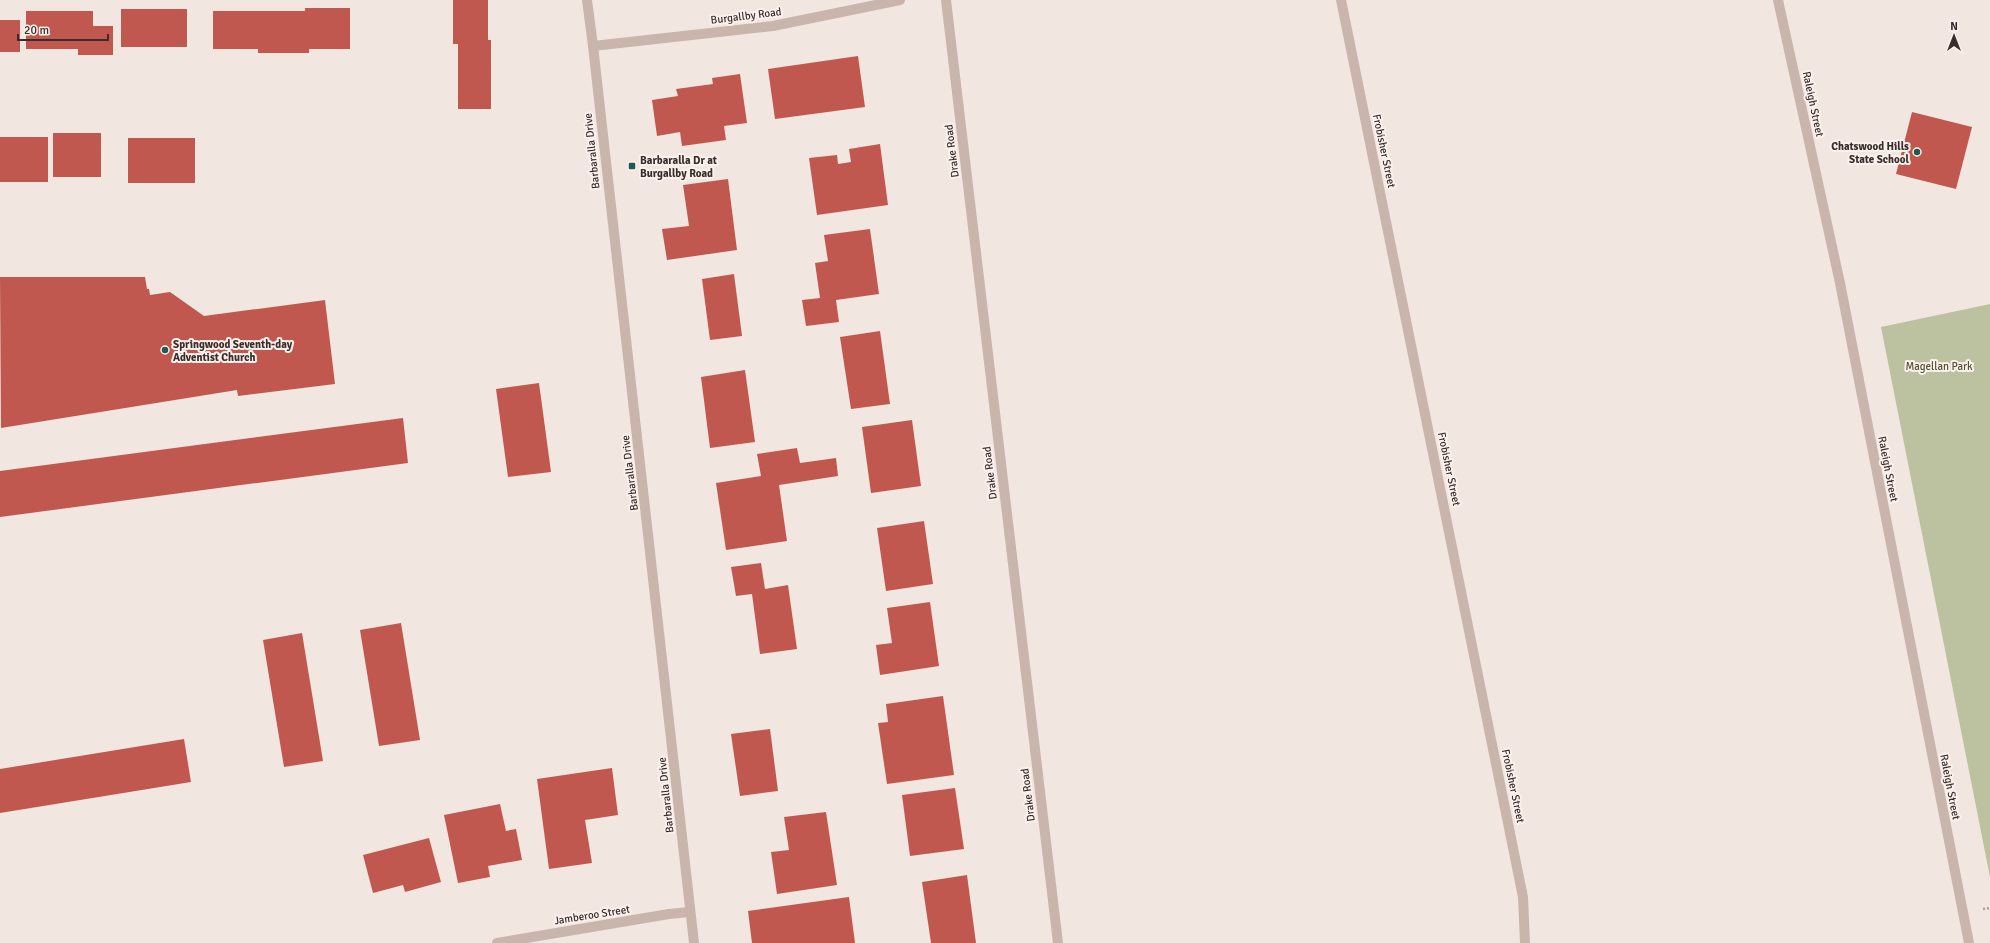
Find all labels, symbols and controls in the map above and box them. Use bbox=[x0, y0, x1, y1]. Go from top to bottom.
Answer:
street label: Burgallby Road bbox=[710, 5, 782, 27]
scale bar bbox=[18, 16, 108, 42]
north arrow bbox=[1934, 16, 1974, 56]
text: N bbox=[1950, 20, 1958, 33]
text: 20 m bbox=[24, 23, 49, 38]
street label: Raleigh Street bbox=[1800, 70, 1826, 138]
street label: Barbaralla Drive bbox=[582, 112, 602, 190]
street label: Frobisher Street bbox=[1370, 113, 1398, 189]
street label: Drake Road bbox=[942, 124, 962, 178]
place label: Chatswood Hills State School bbox=[1831, 140, 1910, 166]
marker: Chatswood Hills State School bbox=[1912, 147, 1922, 157]
place label: Barbaralla Dr at Burgallby Road bbox=[640, 154, 717, 180]
marker: Barbaralla Dr at Burgallby Road bbox=[627, 161, 637, 171]
place label: Springwood Seventh-day Adventist Church bbox=[173, 338, 293, 364]
marker: Springwood Seventh-day Adventist Church bbox=[160, 345, 170, 355]
park label: Magellan Park bbox=[1905, 360, 1973, 373]
street label: Frobisher Street bbox=[1435, 431, 1463, 507]
street label: Barbaralla Drive bbox=[619, 434, 641, 512]
street label: Raleigh Street bbox=[1875, 435, 1901, 503]
street label: Drake Road bbox=[980, 446, 1000, 500]
street label: Frobisher Street bbox=[1499, 748, 1527, 824]
street label: Raleigh Street bbox=[1937, 753, 1963, 821]
street label: Barbaralla Drive bbox=[656, 756, 676, 834]
street label: Drake Road bbox=[1018, 768, 1038, 822]
street label: Jamberoo Street bbox=[553, 903, 631, 927]

